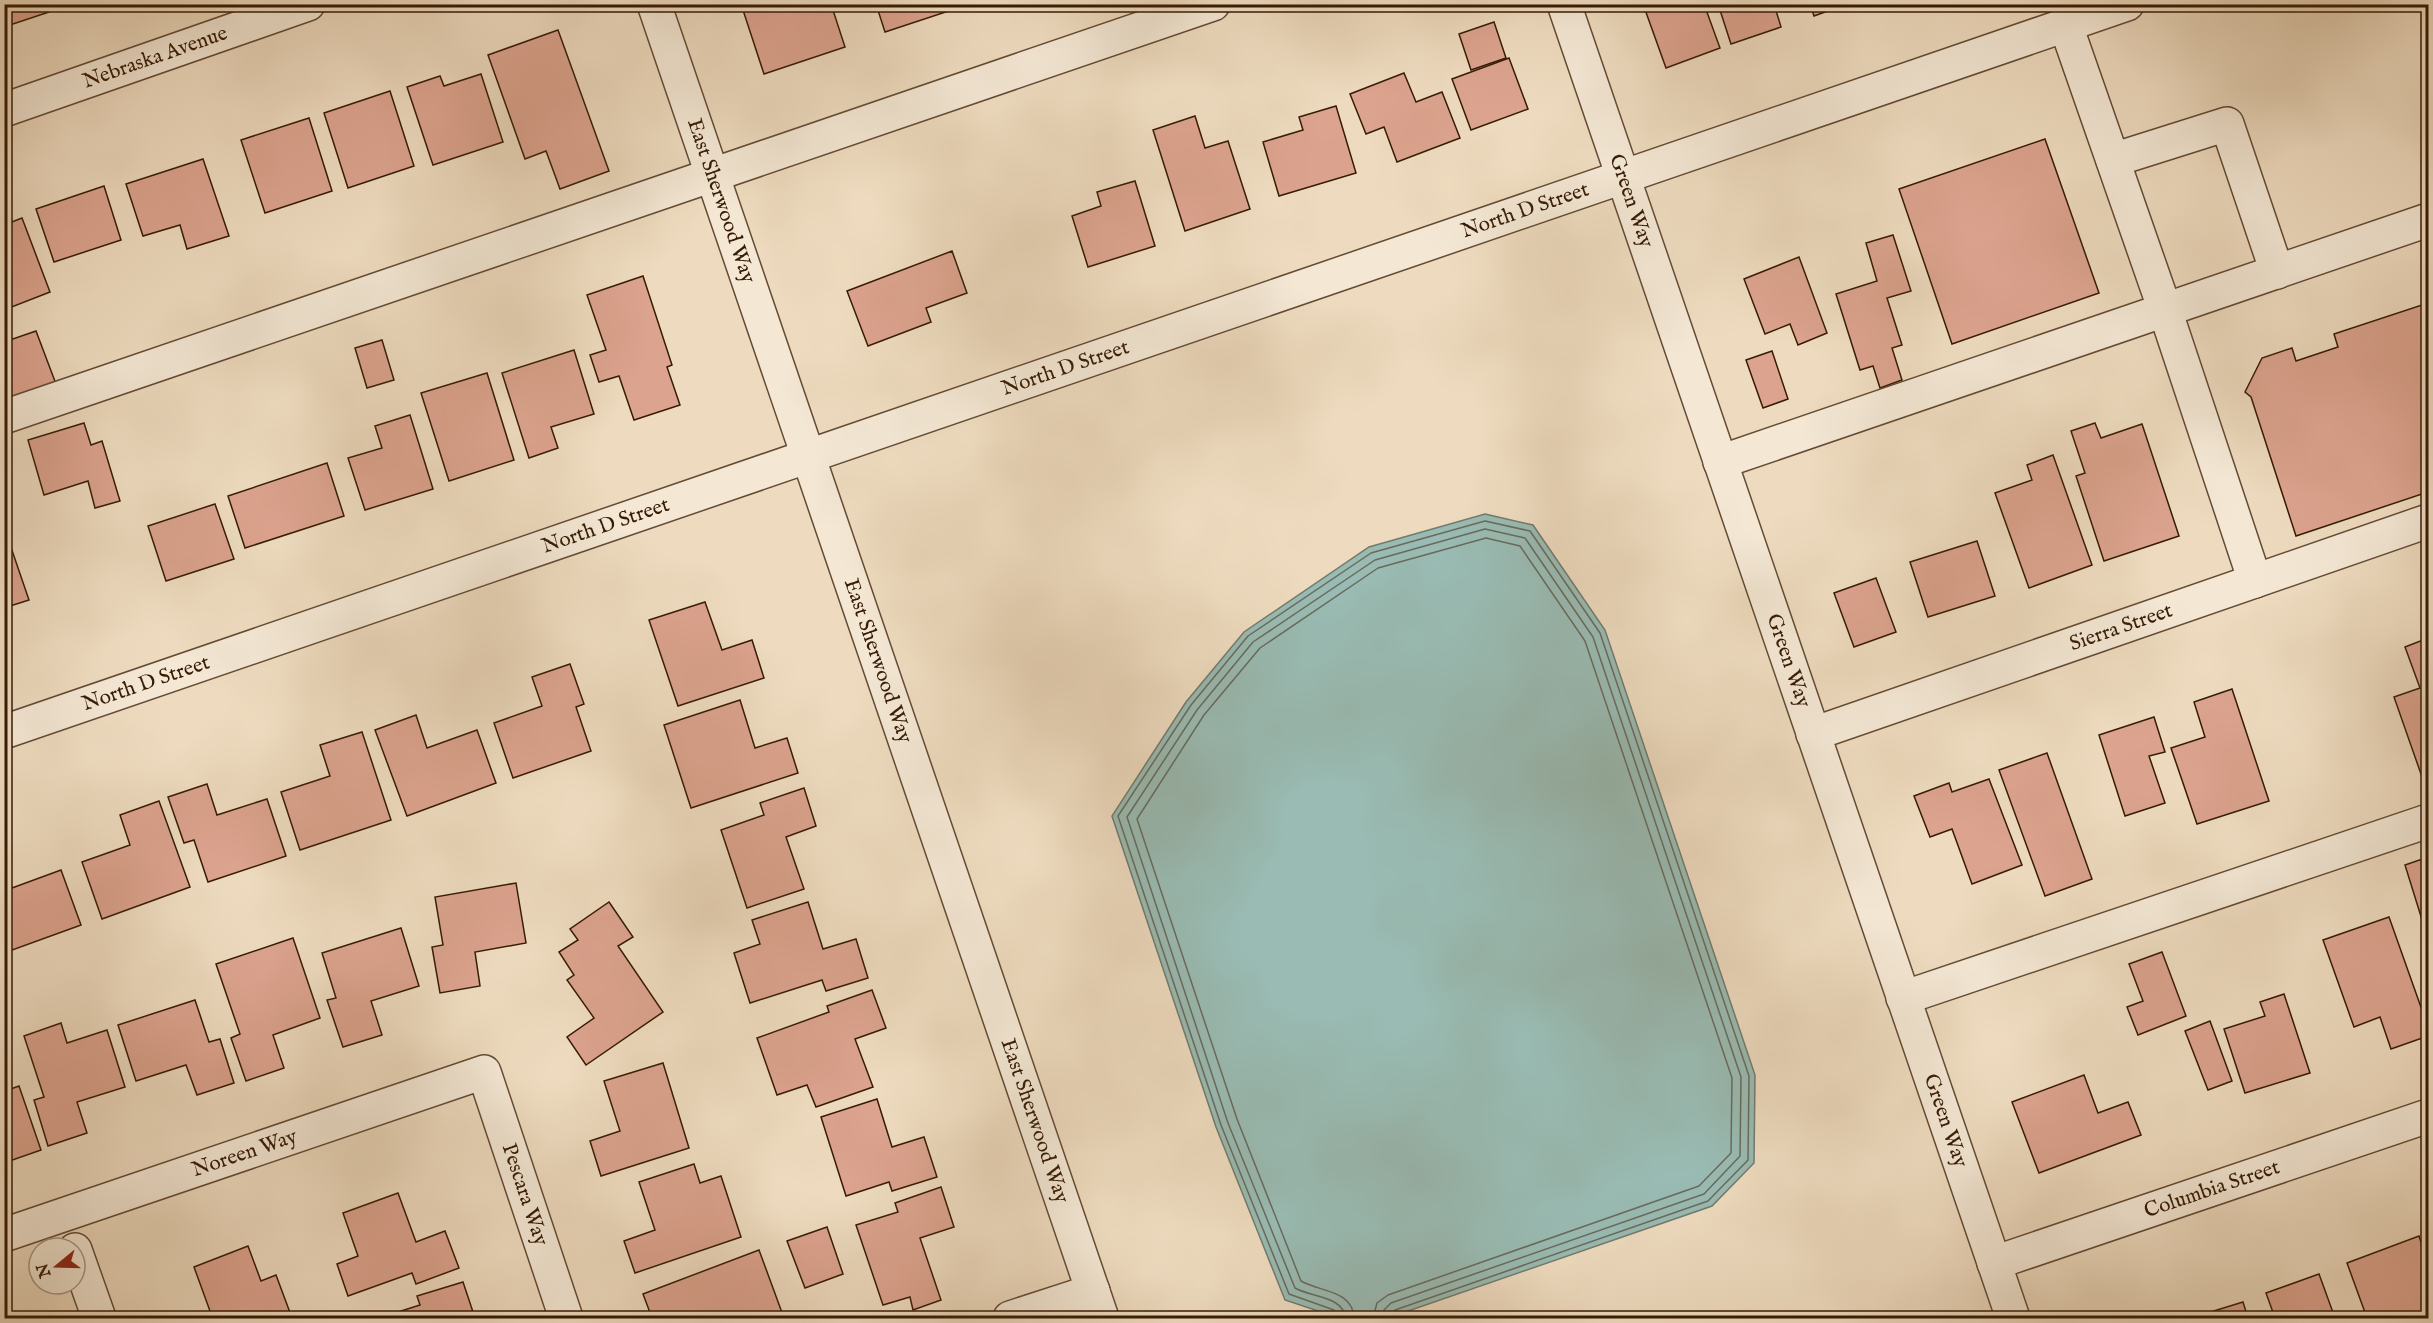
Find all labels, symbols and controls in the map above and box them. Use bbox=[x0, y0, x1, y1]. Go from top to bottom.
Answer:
street label: Nebraska Avenue bbox=[79, 19, 232, 95]
street label: East Sherwood Way bbox=[681, 115, 762, 287]
street label: Green Way bbox=[1603, 150, 1660, 252]
street label: North D Street bbox=[1458, 176, 1592, 245]
street label: North D Street bbox=[998, 334, 1133, 402]
street label: North D Street bbox=[538, 491, 673, 560]
street label: East Sherwood Way bbox=[837, 575, 919, 747]
street label: Sierra Street bbox=[2066, 597, 2176, 658]
street label: Green Way bbox=[1760, 610, 1817, 712]
street label: North D Street bbox=[78, 649, 213, 718]
street label: East Sherwood Way bbox=[994, 1035, 1076, 1207]
street label: Green Way bbox=[1917, 1070, 1974, 1172]
street label: Noreen Way bbox=[188, 1123, 301, 1184]
street label: Pescara Way bbox=[495, 1140, 555, 1250]
street label: Columbia Street bbox=[2140, 1154, 2283, 1225]
north arrow bbox=[27, 1236, 87, 1296]
text: N bbox=[33, 1260, 57, 1281]

